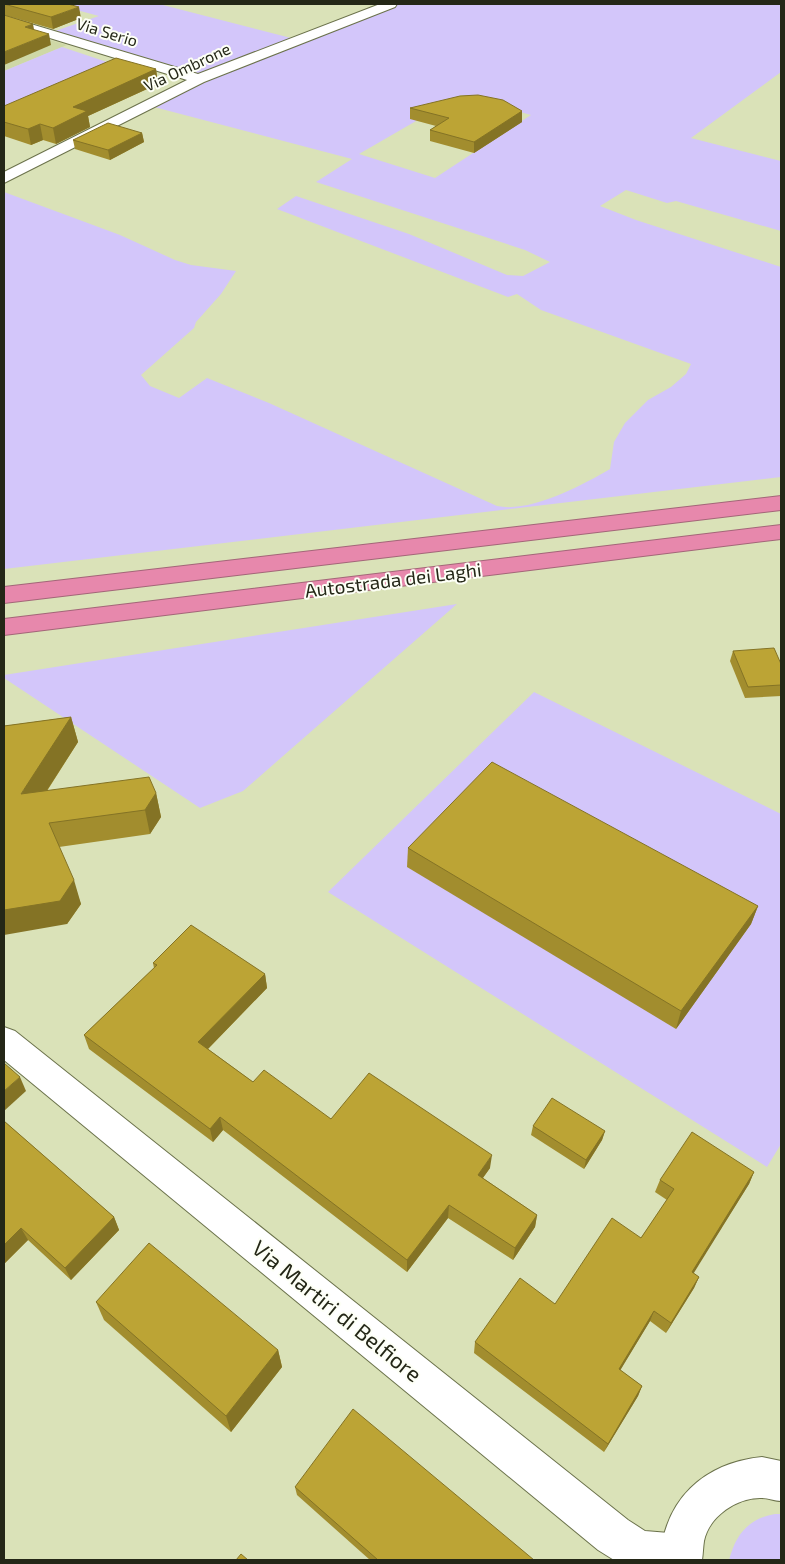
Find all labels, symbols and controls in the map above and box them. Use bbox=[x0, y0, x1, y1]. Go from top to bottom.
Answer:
street label: Via Serio bbox=[74, 13, 140, 50]
street label: Via Ombrone bbox=[141, 38, 233, 95]
street label: Autostrada dei Laghi bbox=[303, 557, 483, 602]
street label: Via Martiri di Belfiore bbox=[248, 1234, 427, 1386]

